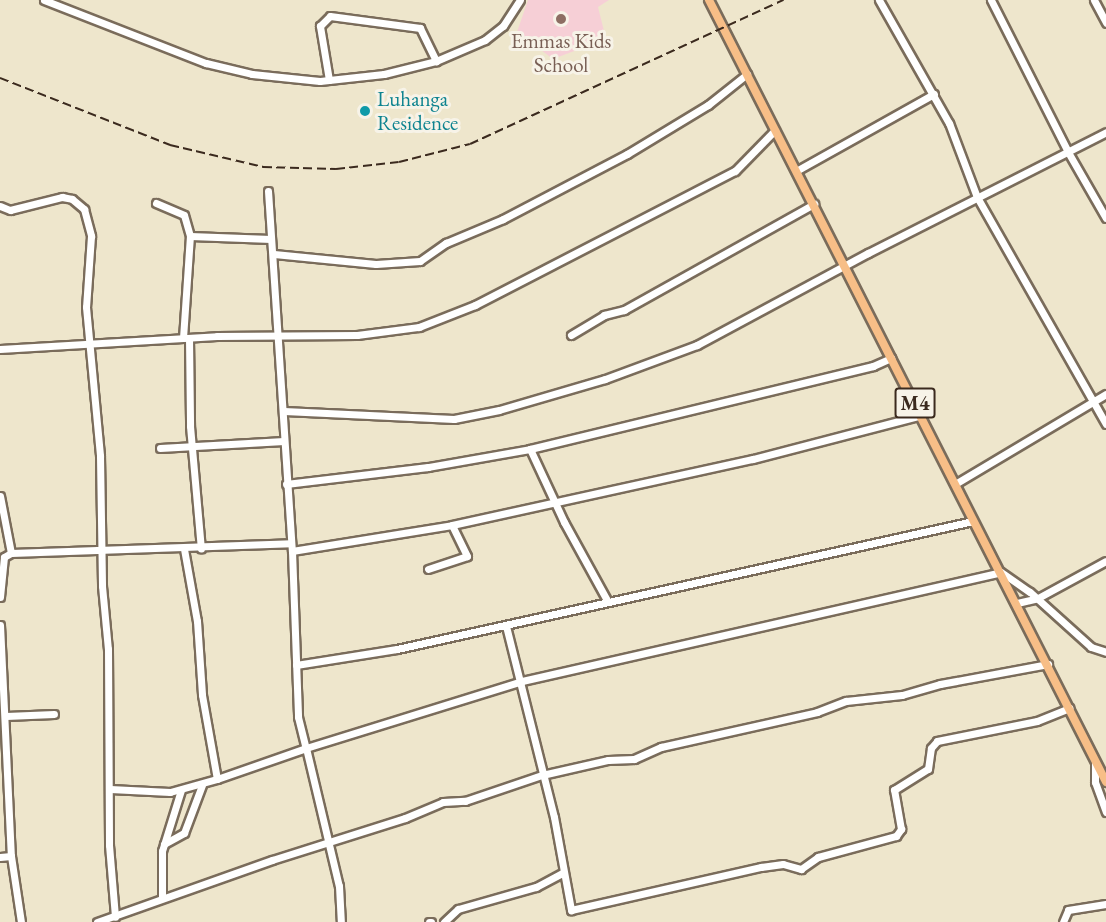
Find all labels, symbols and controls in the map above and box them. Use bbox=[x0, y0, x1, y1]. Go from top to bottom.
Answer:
marker: Emmas Kids School bbox=[554, 12, 568, 26]
place label: Emmas Kids School bbox=[511, 28, 611, 78]
place label: Luhanga Residence bbox=[377, 86, 458, 136]
marker: Luhanga Residence bbox=[358, 104, 372, 118]
road number: M4 bbox=[894, 386, 936, 420]

